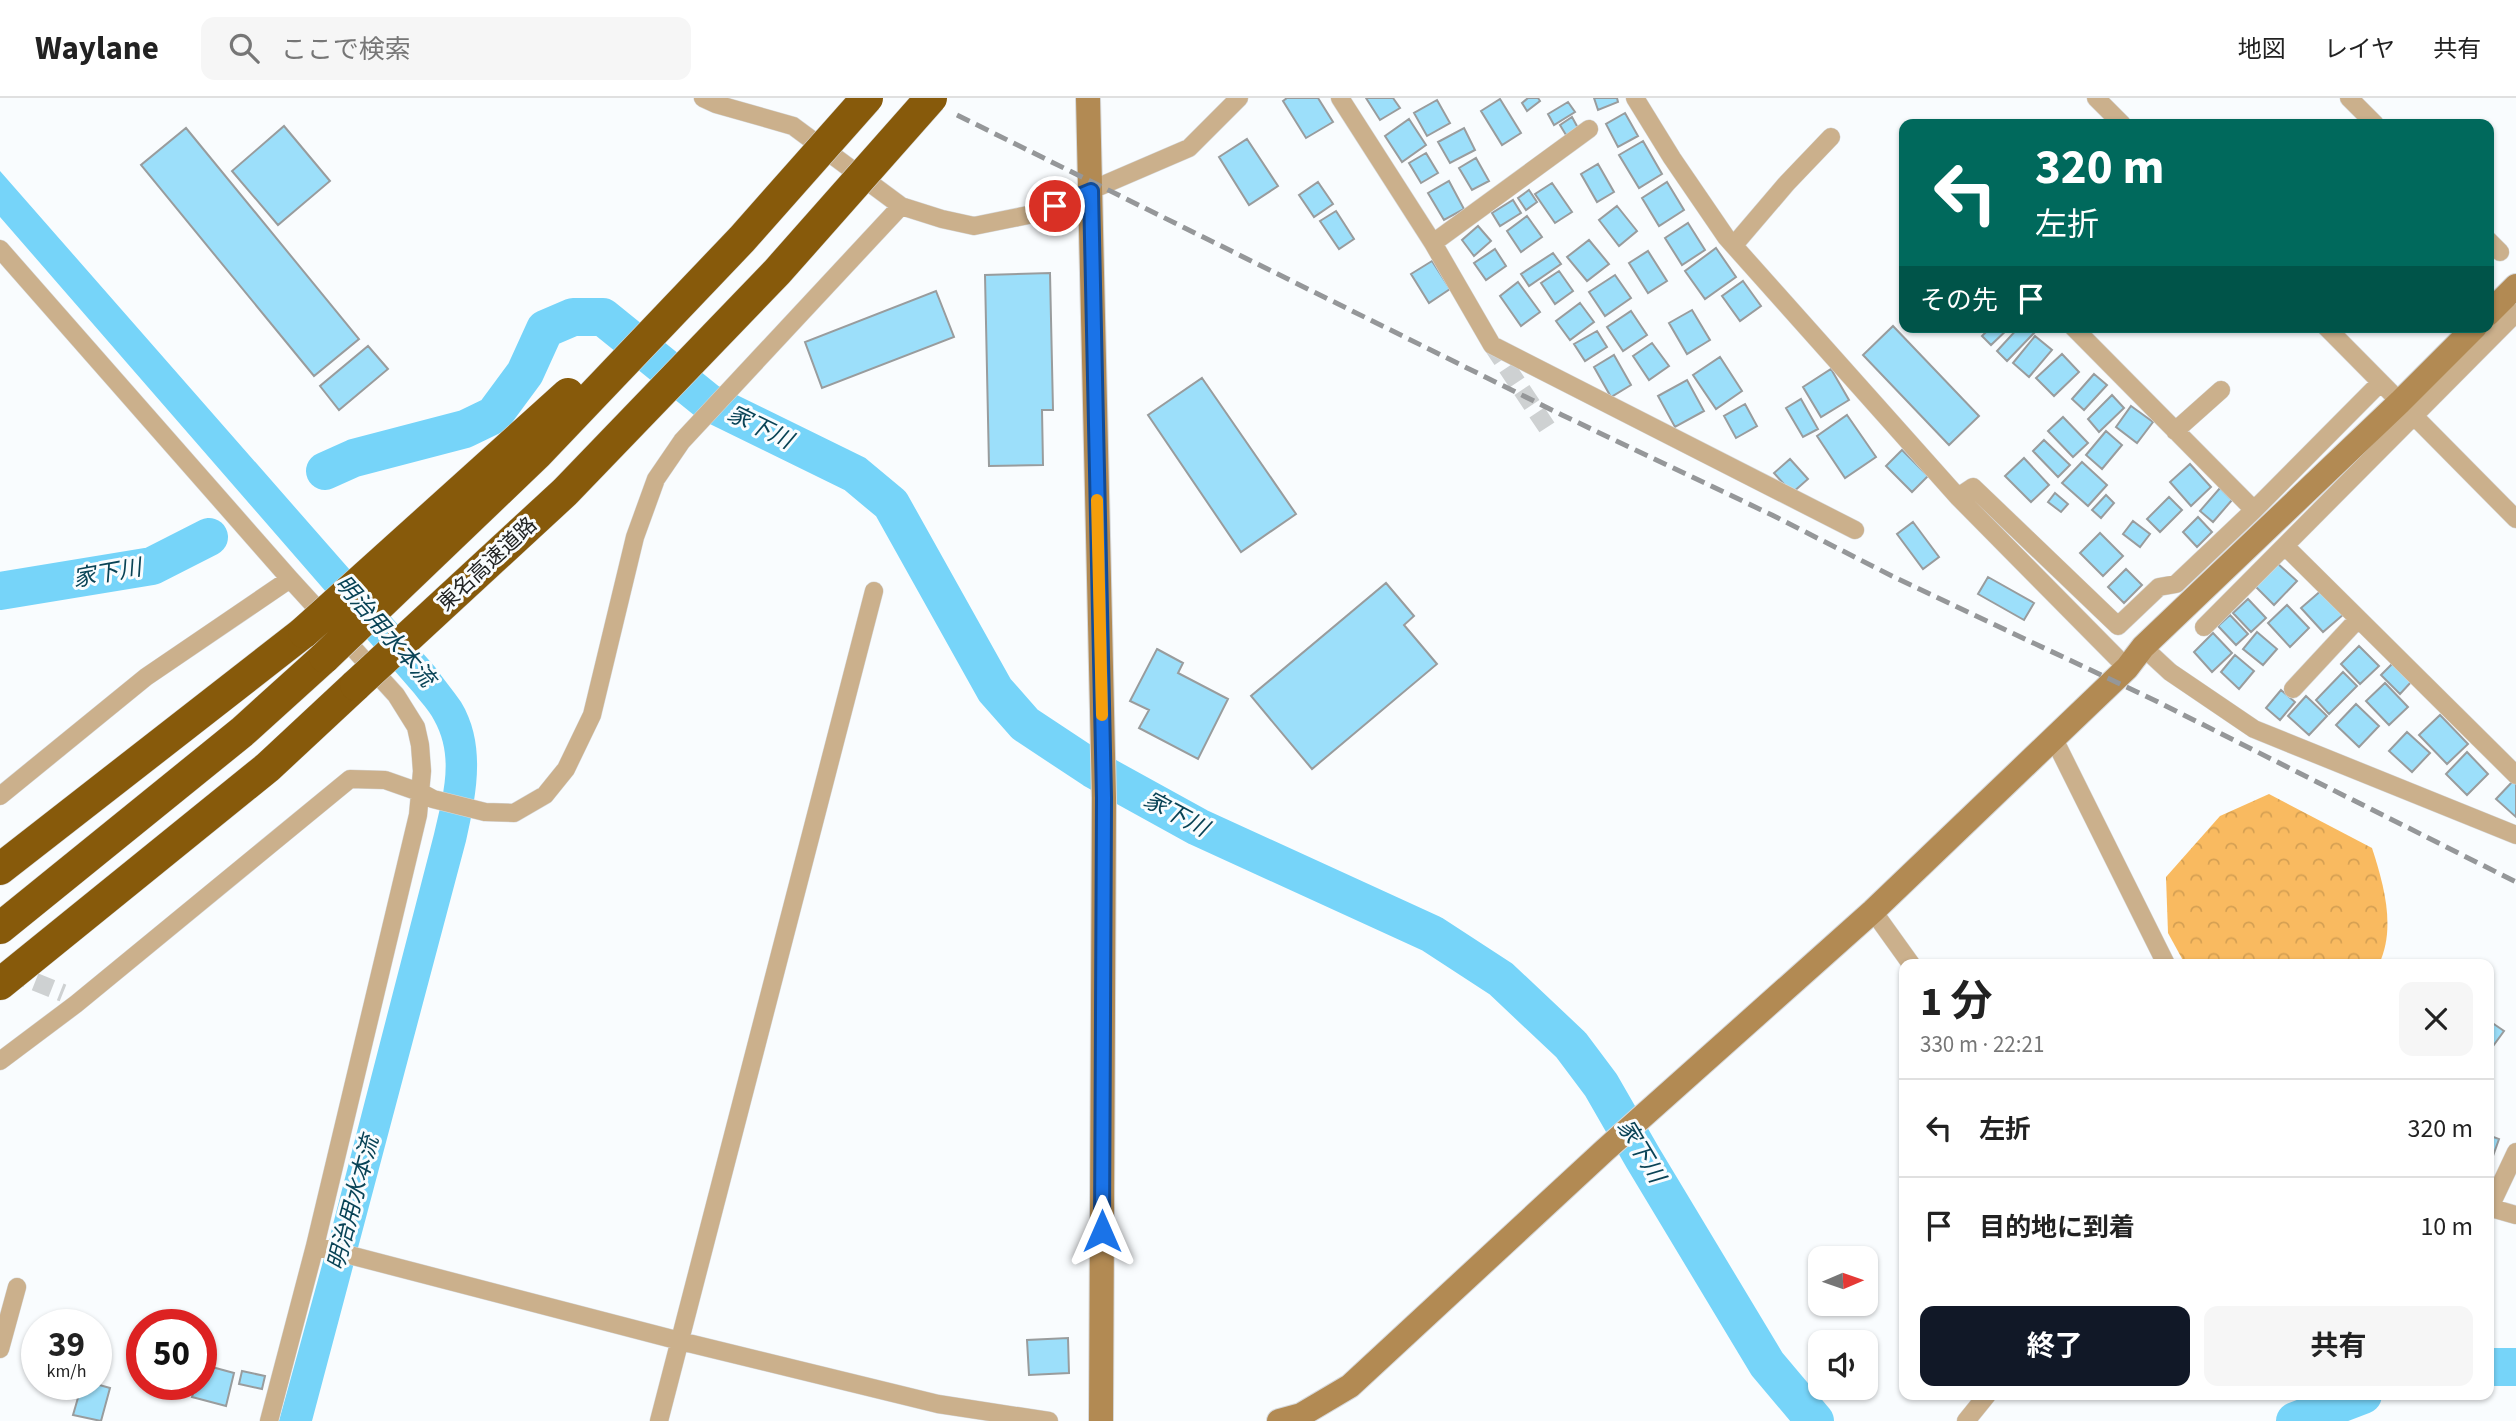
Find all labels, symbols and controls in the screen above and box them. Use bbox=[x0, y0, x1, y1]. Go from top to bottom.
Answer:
search box bbox=[201, 17, 691, 80]
text: Waylane bbox=[35, 25, 159, 72]
icon: search bbox=[225, 29, 263, 67]
text: ここで検索 bbox=[281, 31, 411, 68]
text: 地図 bbox=[2238, 32, 2286, 67]
text: レイヤ bbox=[2324, 32, 2395, 67]
text: 共有 bbox=[2433, 32, 2481, 67]
text: 320 m bbox=[2035, 133, 2164, 203]
icon: left bbox=[1920, 147, 2011, 238]
pin bbox=[1025, 176, 1085, 236]
icon: arrive bbox=[1036, 187, 1074, 225]
text: 左折 bbox=[2035, 202, 2099, 248]
icon: arrive bbox=[2012, 280, 2050, 318]
text: その先 bbox=[1920, 282, 1998, 319]
water label: 家下川 bbox=[722, 397, 801, 458]
street label: 東名高速道路 bbox=[431, 510, 543, 618]
water label: 家下川 bbox=[70, 550, 147, 595]
water label: 明治用水本流 bbox=[327, 568, 445, 696]
water label: 家下川 bbox=[1138, 783, 1217, 846]
text: 1 分 bbox=[1920, 972, 1993, 1032]
button: close bbox=[2399, 982, 2473, 1056]
text: 330 m · 22:21 bbox=[1920, 1028, 2044, 1061]
icon: left bbox=[1920, 1109, 1958, 1147]
text: 320 m bbox=[2407, 1110, 2473, 1147]
text: 左折 bbox=[1979, 1111, 2031, 1148]
water label: 家下川 bbox=[1609, 1113, 1674, 1192]
water label: 明治用水本流 bbox=[319, 1129, 388, 1274]
position arrow bbox=[1065, 1194, 1139, 1268]
icon: arrive bbox=[1920, 1207, 1958, 1245]
text: 10 m bbox=[2420, 1208, 2473, 1245]
text: 目的地に到着 bbox=[1979, 1209, 2135, 1246]
north arrow bbox=[1808, 1246, 1878, 1316]
map controls bbox=[1808, 1246, 1878, 1400]
button: 終了 bbox=[1920, 1306, 2190, 1386]
button: 共有 bbox=[2204, 1306, 2473, 1386]
speed limit sign: 50 bbox=[126, 1309, 217, 1400]
text: 39 bbox=[48, 1320, 85, 1370]
button: sound bbox=[1808, 1330, 1878, 1400]
text: km/h bbox=[47, 1359, 86, 1384]

